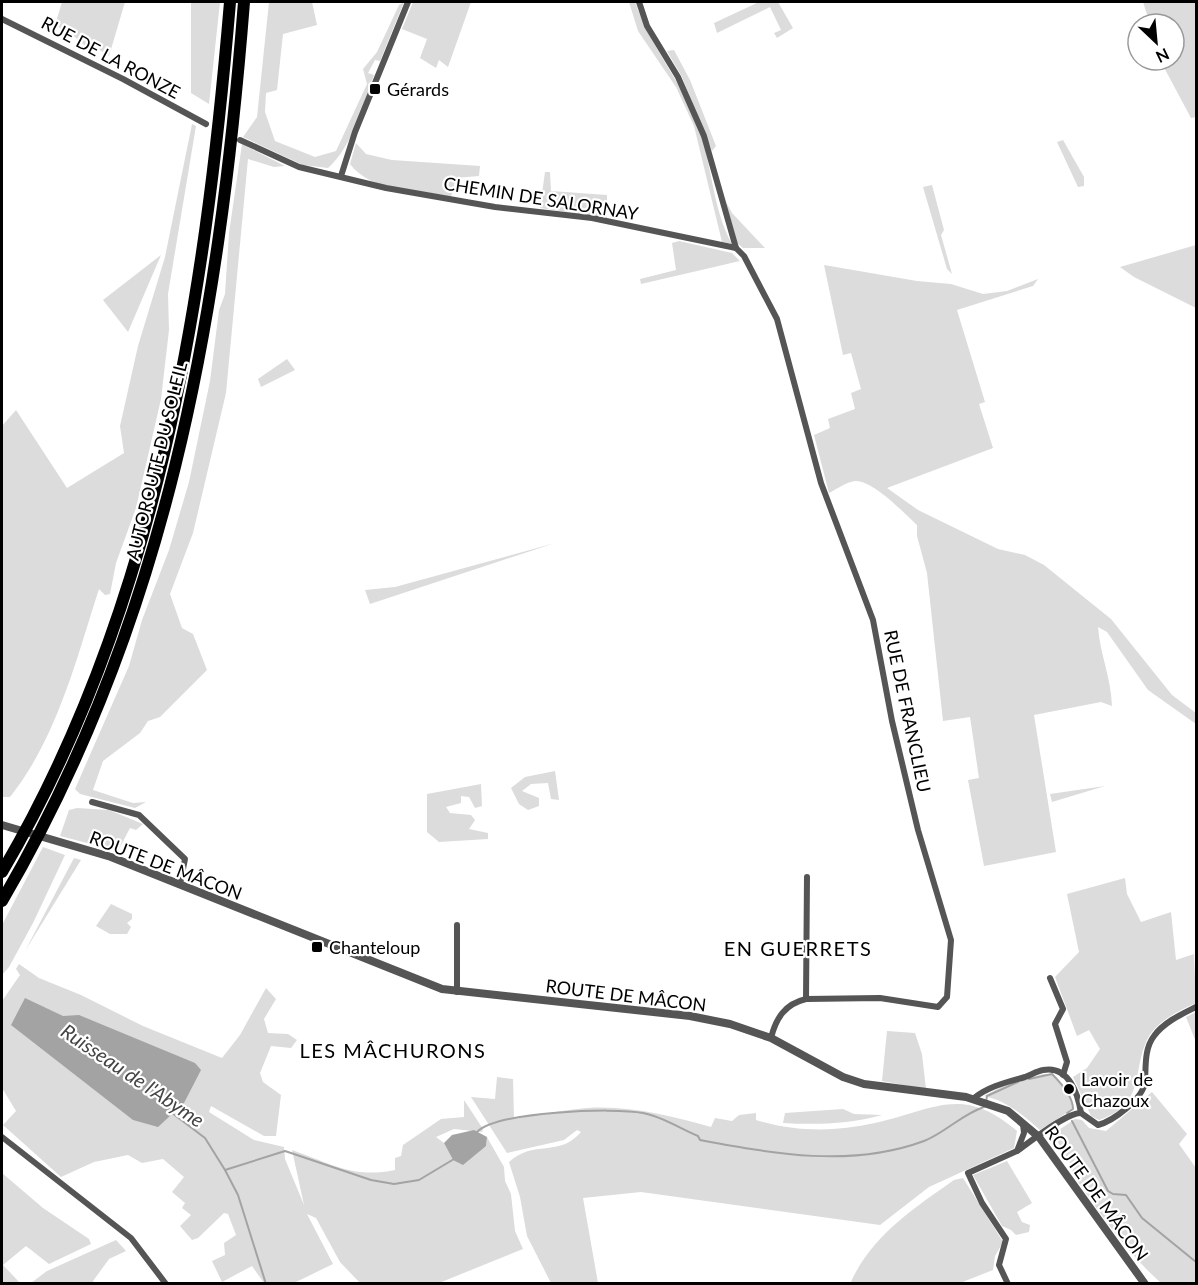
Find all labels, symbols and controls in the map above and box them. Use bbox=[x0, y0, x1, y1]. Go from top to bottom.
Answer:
street label: RUE DE LA RONZE bbox=[38, 11, 184, 103]
north arrow bbox=[1126, 12, 1186, 72]
text: N bbox=[1153, 45, 1172, 67]
place label: Gérards bbox=[387, 78, 449, 100]
marker: Gérards bbox=[368, 82, 382, 96]
street label: CHEMIN DE SALORNAY bbox=[442, 172, 641, 224]
street label: AUTOROUTE DU SOLEIL bbox=[121, 360, 191, 562]
street label: RUE DE FRANCLIEU bbox=[880, 628, 936, 794]
street label: ROUTE DE MÂCON bbox=[87, 826, 245, 904]
place label: Chanteloup bbox=[329, 936, 420, 958]
district label: EN GUERRETS bbox=[724, 936, 872, 960]
marker: Chanteloup bbox=[310, 940, 324, 954]
street label: ROUTE DE MÂCON bbox=[544, 974, 708, 1016]
water label: Ruisseau de l'Abyme bbox=[57, 1018, 209, 1132]
district label: LES MÂCHURONS bbox=[300, 1038, 486, 1062]
place label: Lavoir de Chazoux bbox=[1081, 1068, 1153, 1111]
marker: Lavoir de Chazoux bbox=[1062, 1082, 1076, 1096]
street label: ROUTE DE MÂCON bbox=[1041, 1121, 1153, 1265]

